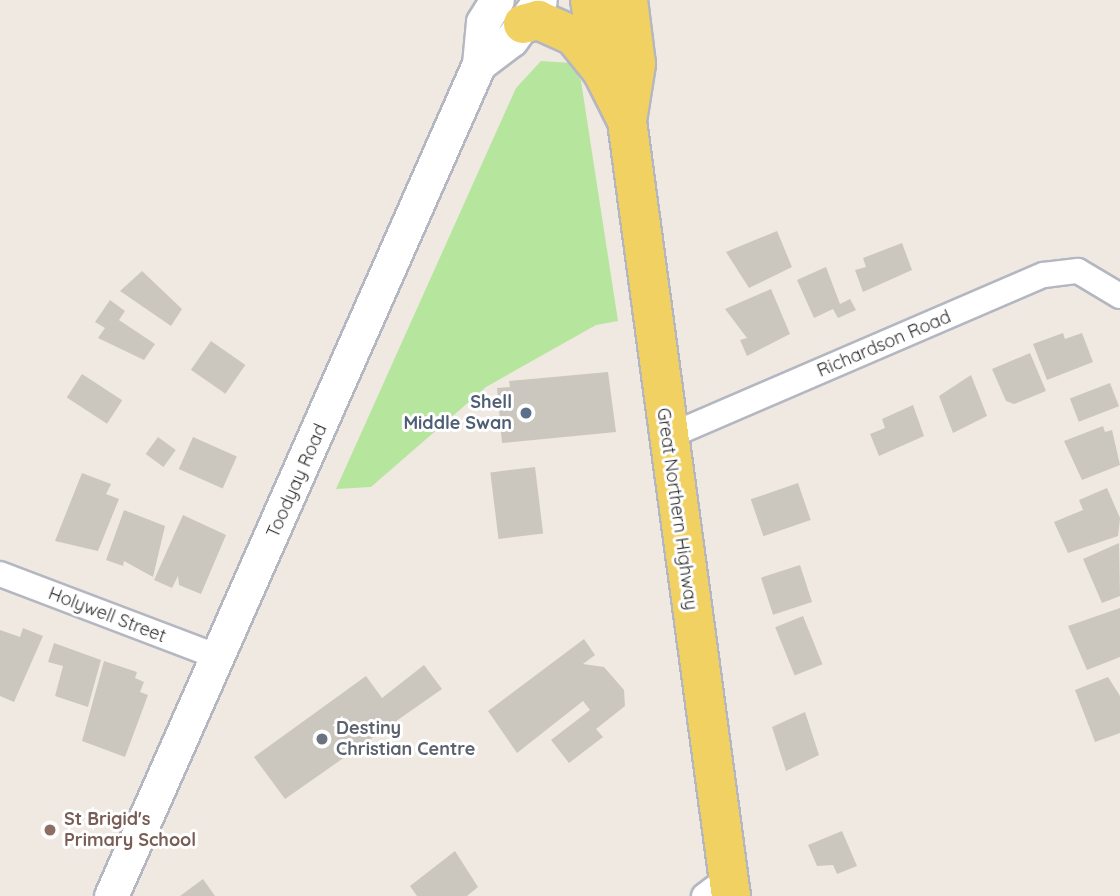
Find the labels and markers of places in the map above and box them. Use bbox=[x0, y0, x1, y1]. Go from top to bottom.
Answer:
place label: Shell Middle Swan bbox=[403, 392, 512, 434]
marker: Shell Middle Swan bbox=[518, 405, 534, 421]
place label: Destiny Christian Centre bbox=[336, 718, 475, 760]
marker: Destiny Christian Centre bbox=[314, 731, 330, 747]
place label: St Brigid's Primary School bbox=[64, 809, 196, 852]
marker: St Brigid's Primary School bbox=[42, 822, 58, 838]

